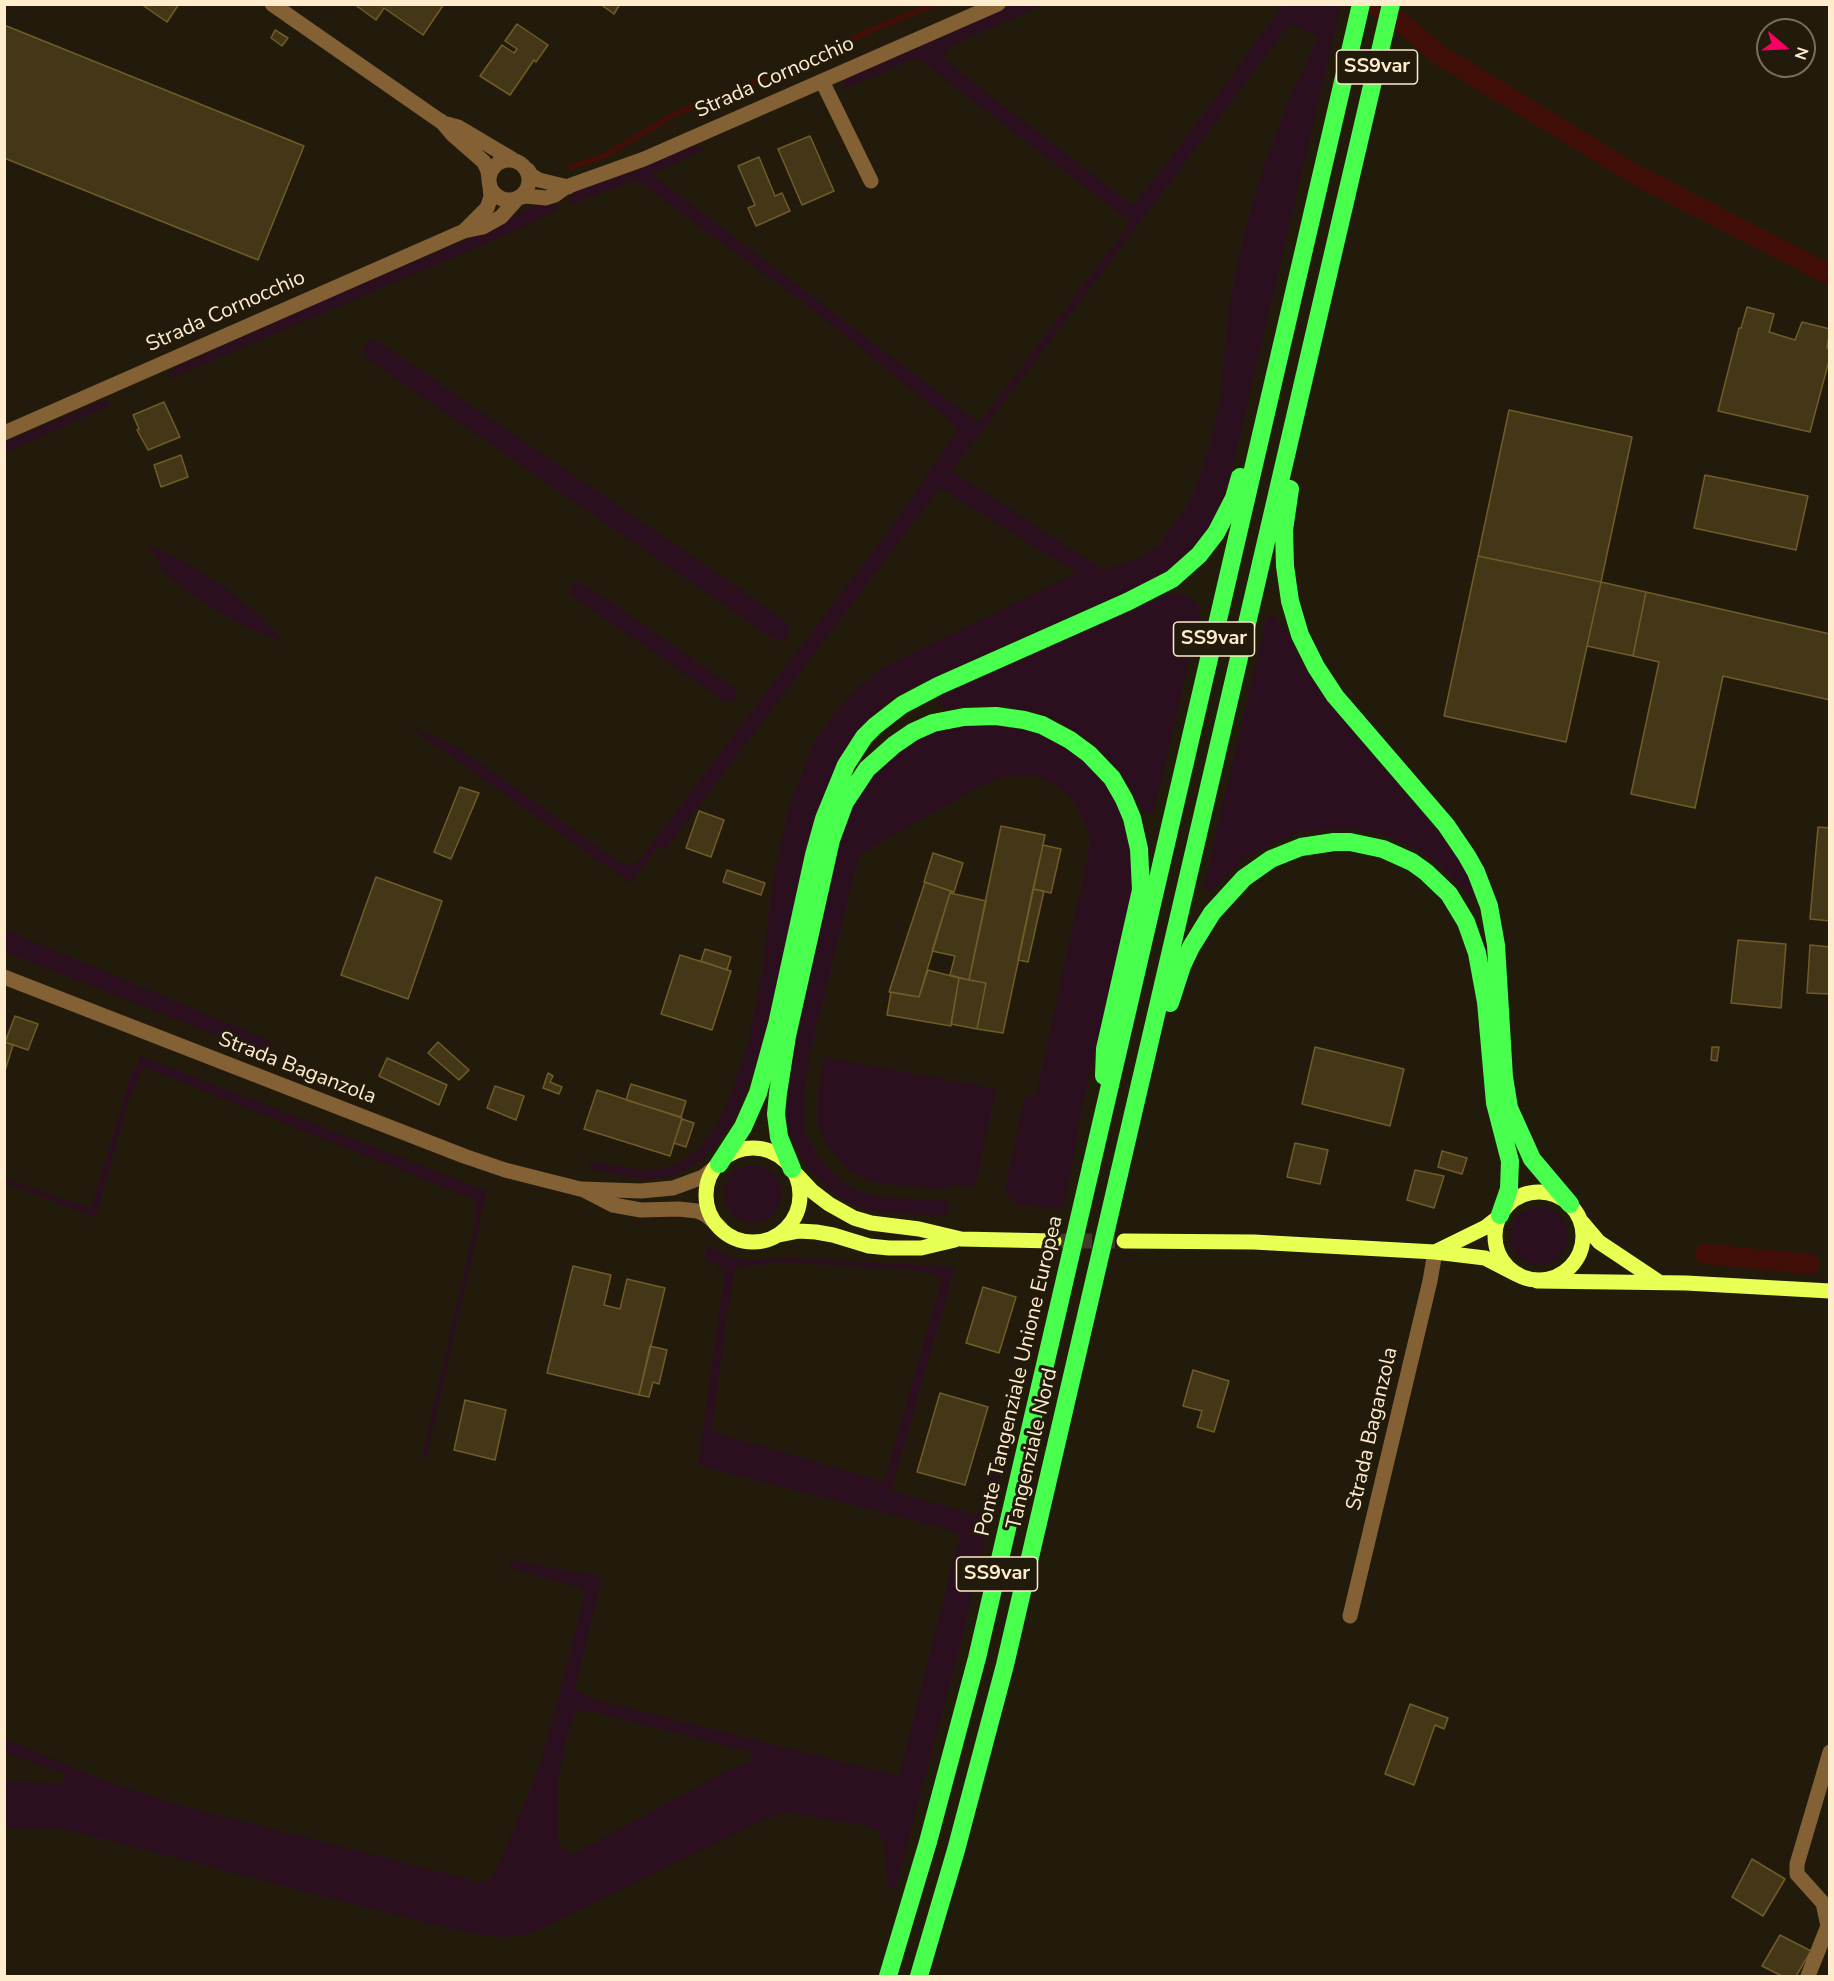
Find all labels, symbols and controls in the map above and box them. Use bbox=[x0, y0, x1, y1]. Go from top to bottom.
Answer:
north arrow bbox=[1756, 18, 1816, 78]
street label: Strada Cornocchio bbox=[692, 32, 858, 124]
text: N bbox=[1789, 44, 1813, 62]
road number: SS9var bbox=[1336, 50, 1418, 84]
street label: Strada Cornocchio bbox=[143, 266, 309, 358]
road number: SS9var bbox=[1174, 622, 1254, 656]
street label: Strada Baganzola bbox=[215, 1027, 379, 1111]
street label: Ponte Tangenziale Unione Europea bbox=[971, 1213, 1069, 1539]
street label: Strada Baganzola bbox=[1342, 1345, 1404, 1513]
street label: Tangenziale Nord bbox=[1002, 1366, 1064, 1532]
road number: SS9var bbox=[956, 1557, 1038, 1591]

